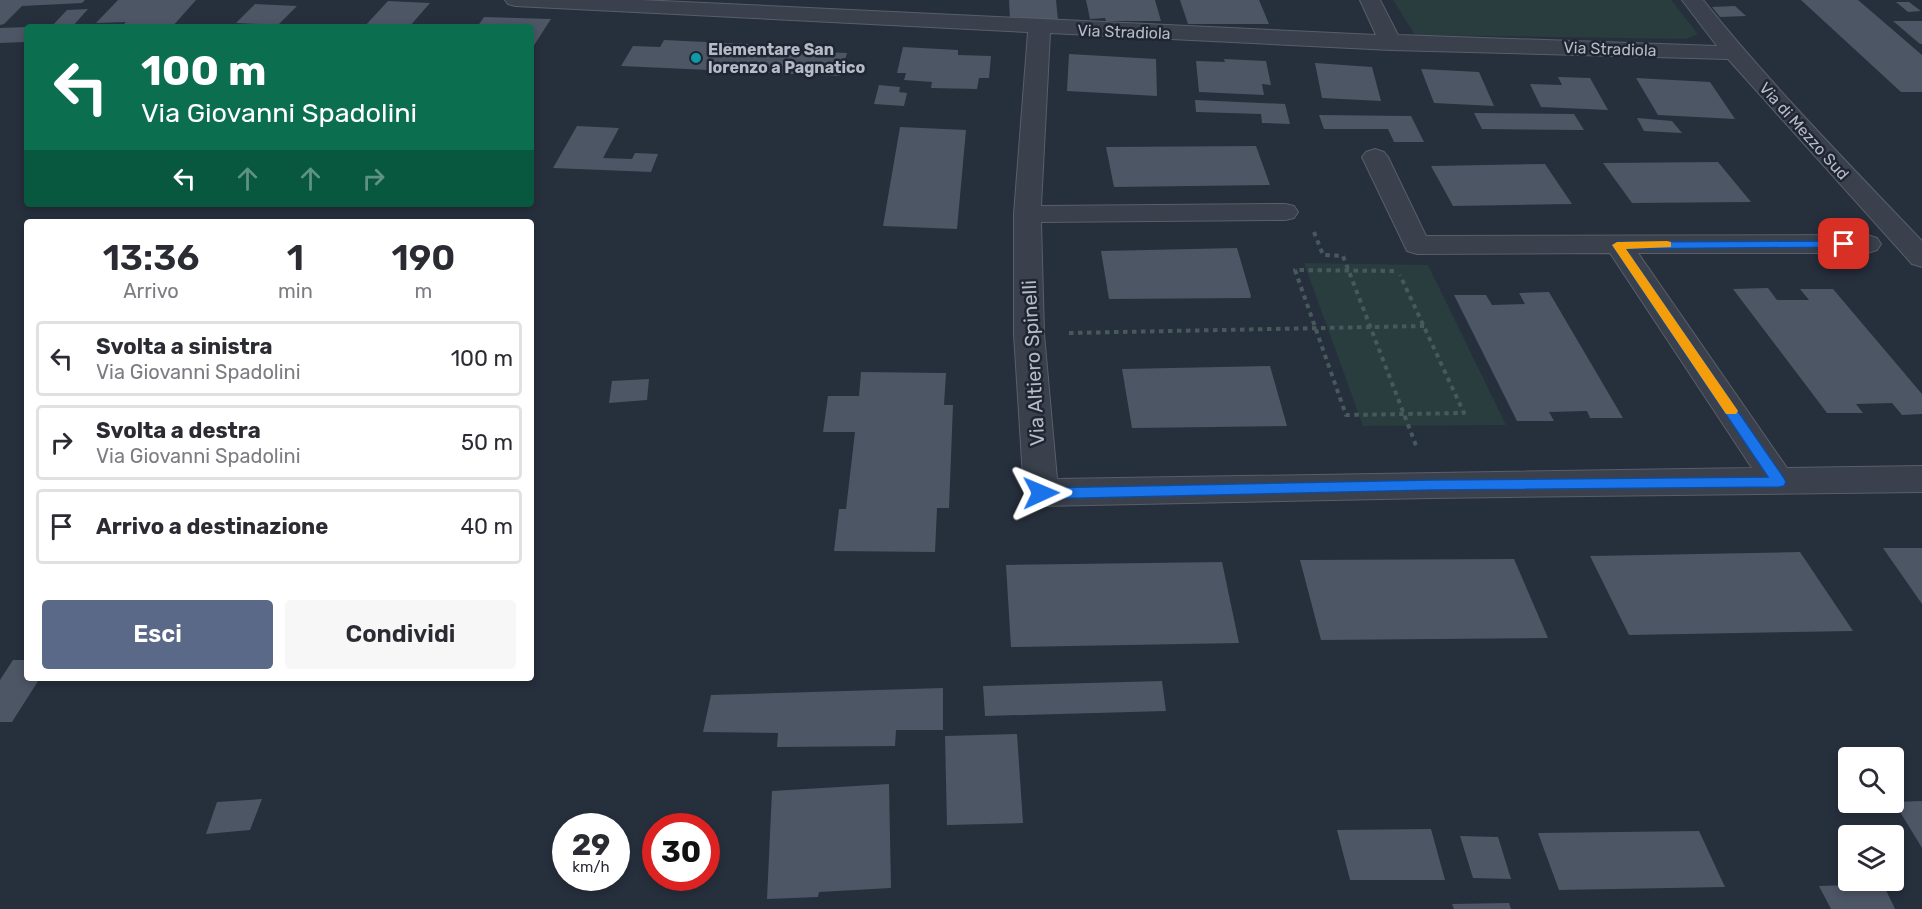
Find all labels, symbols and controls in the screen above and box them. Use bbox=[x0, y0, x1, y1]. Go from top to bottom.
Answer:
street label: Via Stradiola bbox=[1077, 21, 1171, 43]
street label: Via Stradiola bbox=[1563, 38, 1657, 60]
place label: Elementare San lorenzo a Pagnatico bbox=[708, 40, 865, 77]
text: 100 m bbox=[141, 46, 266, 96]
icon: left bbox=[42, 48, 120, 126]
marker: Elementare San lorenzo a Pagnatico bbox=[689, 51, 703, 65]
street label: Via di Mezzo Sud bbox=[1755, 78, 1853, 184]
text: Via Giovanni Spadolini bbox=[141, 97, 417, 129]
icon: left bbox=[168, 162, 201, 195]
icon: ahead bbox=[231, 162, 264, 195]
icon: ahead bbox=[294, 162, 327, 195]
icon: right bbox=[357, 162, 390, 195]
pin bbox=[1818, 218, 1869, 269]
icon: arrive bbox=[1827, 227, 1860, 260]
text: 13:36 bbox=[103, 236, 199, 279]
text: 1 bbox=[287, 236, 304, 279]
text: 190 bbox=[391, 236, 455, 279]
text: Arrivo bbox=[123, 279, 179, 303]
text: min bbox=[278, 279, 313, 303]
text: m bbox=[414, 279, 432, 303]
street label: Via Altiero Spinelli bbox=[1017, 279, 1049, 447]
text: Svolta a sinistra bbox=[96, 333, 273, 360]
icon: left bbox=[45, 342, 78, 375]
text: 100 m bbox=[451, 345, 513, 372]
text: Via Giovanni Spadolini bbox=[96, 360, 301, 384]
text: Svolta a destra bbox=[96, 417, 261, 444]
icon: right bbox=[45, 426, 78, 459]
text: 50 m bbox=[461, 429, 513, 456]
text: Via Giovanni Spadolini bbox=[96, 444, 301, 468]
position arrow bbox=[1009, 461, 1073, 525]
icon: arrive bbox=[45, 510, 78, 543]
text: Arrivo a destinazione bbox=[96, 513, 328, 540]
text: 40 m bbox=[460, 513, 513, 540]
button: Esci bbox=[42, 600, 273, 669]
button: Condividi bbox=[285, 600, 516, 669]
map controls bbox=[1838, 747, 1904, 891]
button: search bbox=[1838, 747, 1904, 813]
speed limit sign: 30 bbox=[642, 813, 720, 891]
button: layers bbox=[1838, 825, 1904, 891]
text: 29 bbox=[572, 827, 610, 863]
text: km/h bbox=[572, 858, 610, 876]

